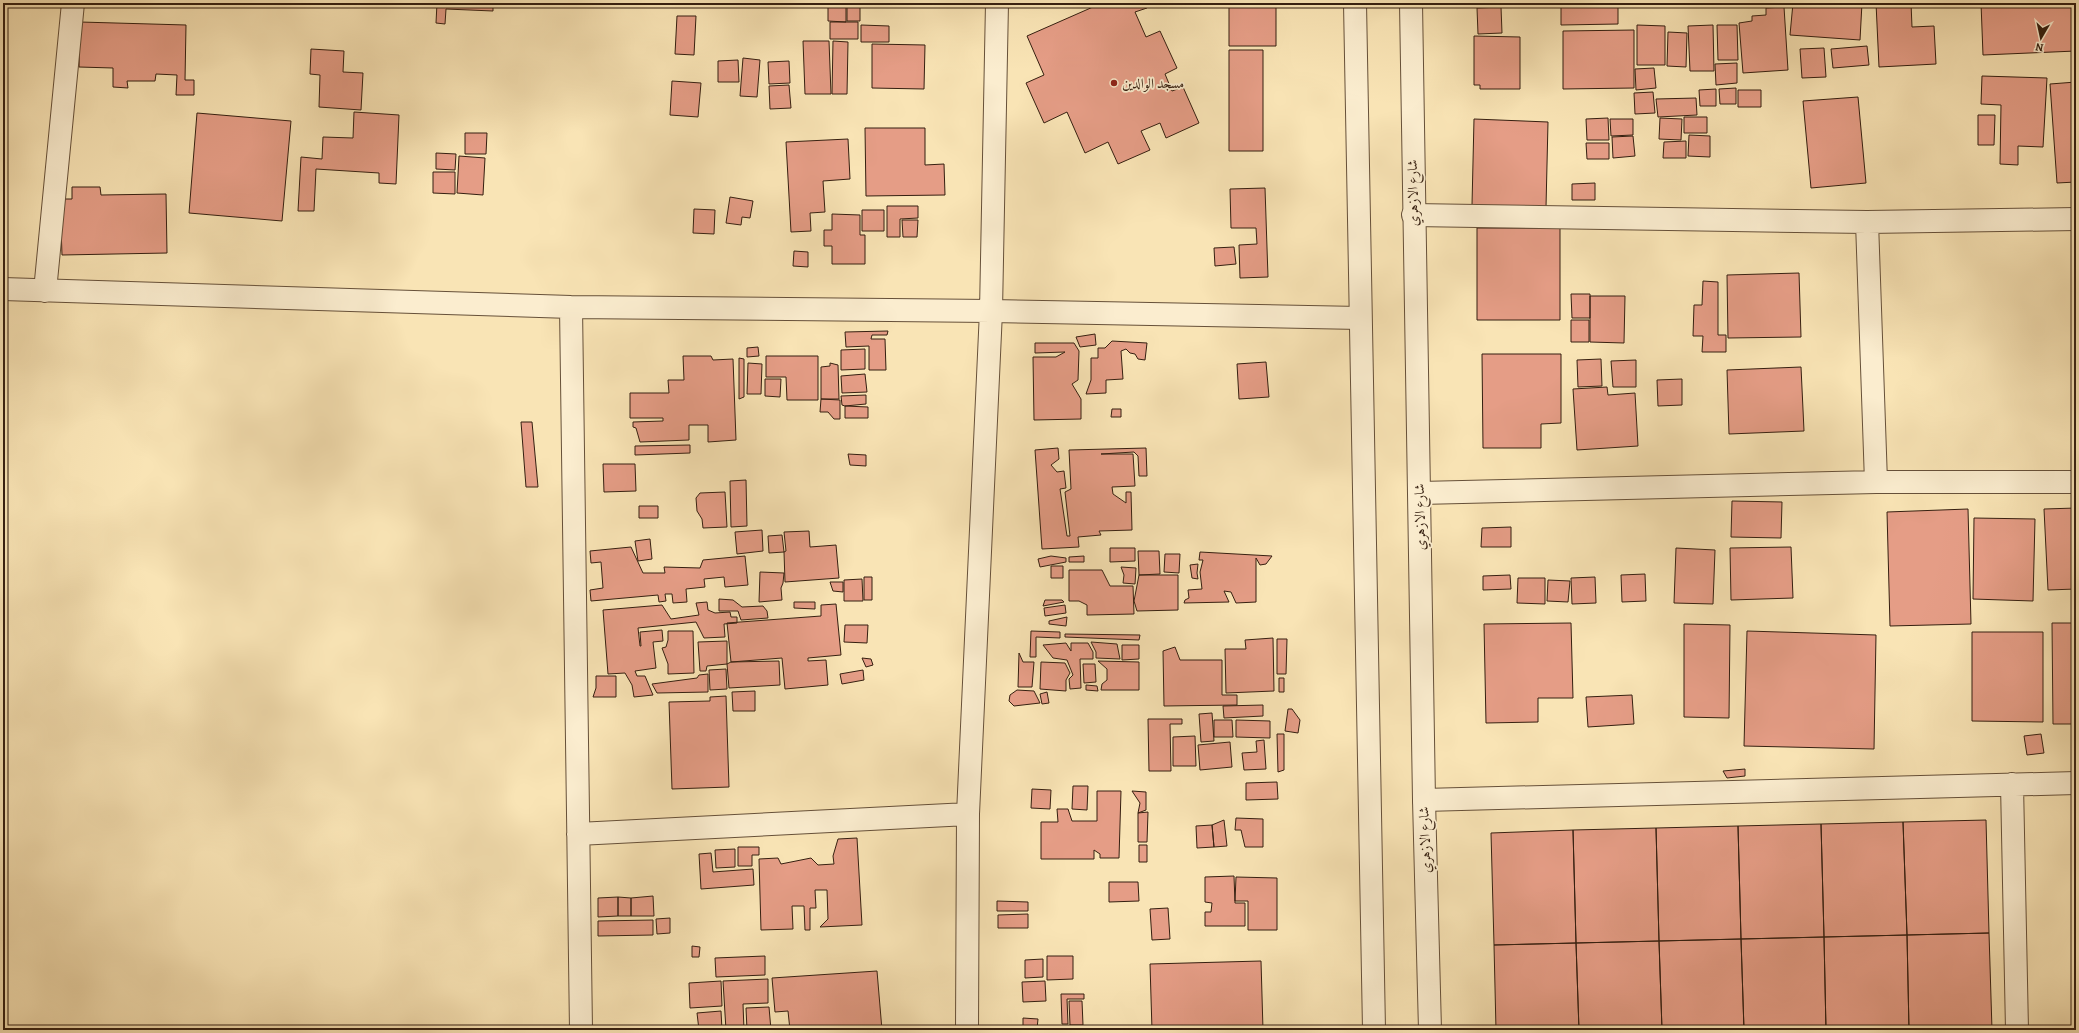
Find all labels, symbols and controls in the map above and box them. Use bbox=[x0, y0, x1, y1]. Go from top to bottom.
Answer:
north arrow bbox=[2021, 18, 2061, 58]
text: N bbox=[2034, 39, 2045, 55]
place label: مسجد الوالدين bbox=[1122, 74, 1184, 93]
marker: مسجد الوالدين bbox=[1109, 78, 1119, 88]
street label: شارع الازهري bbox=[1403, 160, 1425, 226]
street label: شارع الازهري bbox=[1410, 484, 1432, 550]
street label: شارع الازهري bbox=[1414, 806, 1438, 874]

